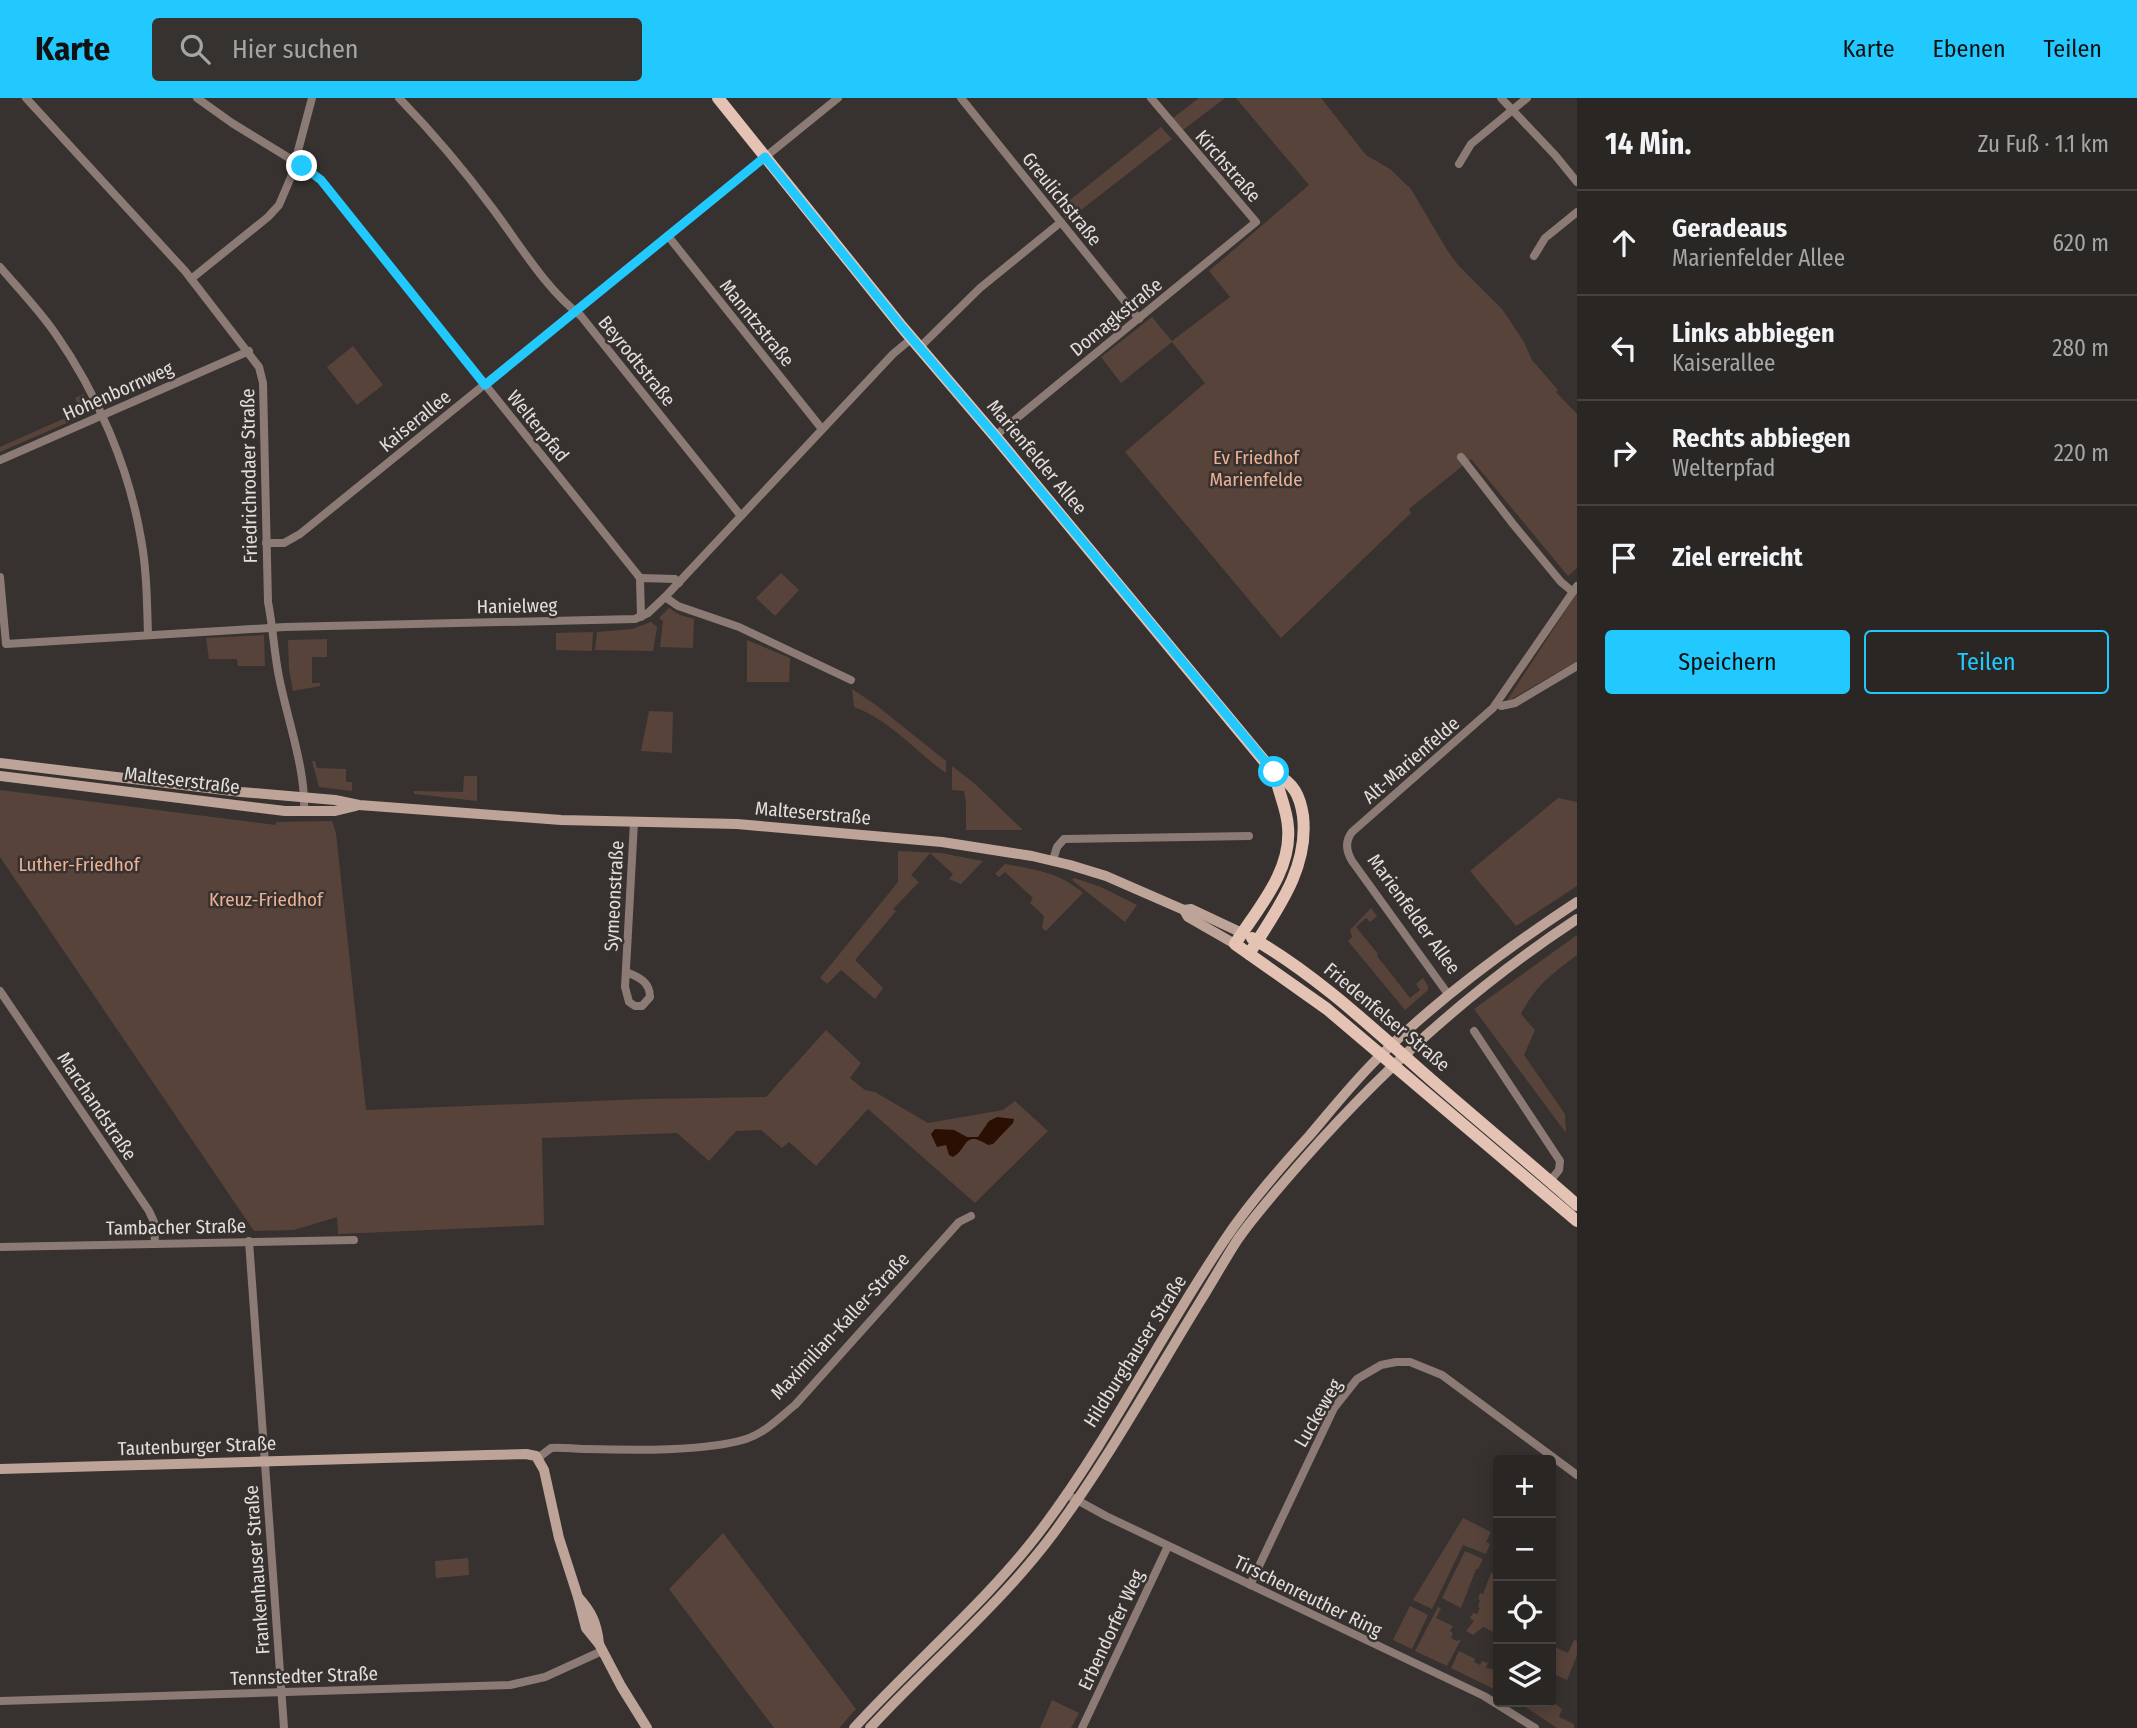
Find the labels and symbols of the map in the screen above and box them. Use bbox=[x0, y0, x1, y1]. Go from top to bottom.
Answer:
street label: Kirchstraße bbox=[1190, 125, 1266, 207]
street label: Greulichstraße bbox=[1017, 148, 1107, 250]
route end bbox=[286, 150, 317, 181]
street label: Domagkstraße bbox=[1065, 273, 1167, 361]
street label: Manntzstraße bbox=[715, 275, 799, 371]
street label: Beyrodtstraße bbox=[593, 311, 681, 411]
street label: Hohenbornweg bbox=[59, 356, 177, 426]
street label: Kaiserallee bbox=[375, 385, 455, 457]
street label: Welterpfad bbox=[502, 386, 574, 466]
street label: Friedrichrodaer Straße bbox=[236, 388, 262, 564]
street label: Marienfelder Allee bbox=[982, 395, 1092, 519]
park label: Ev Friedhof Marienfelde bbox=[1209, 446, 1303, 491]
street label: Hanielweg bbox=[476, 594, 558, 618]
street label: Alt-Marienfelde bbox=[1358, 712, 1464, 808]
route start bbox=[1258, 756, 1289, 787]
street label: Malteserstraße bbox=[123, 762, 241, 798]
street label: Malteserstraße bbox=[754, 796, 872, 830]
street label: Symeonstraße bbox=[600, 840, 628, 952]
street label: Marienfelder Allee bbox=[1363, 849, 1465, 979]
park label: Luther-Friedhof bbox=[18, 853, 141, 876]
park label: Kreuz-Friedhof bbox=[209, 888, 324, 911]
street label: Friedenfelser Straße bbox=[1319, 958, 1455, 1076]
street label: Marchandstraße bbox=[52, 1047, 142, 1165]
street label: Tambacher Straße bbox=[106, 1214, 246, 1240]
street label: Maximilian-Kaller-Straße bbox=[766, 1248, 914, 1404]
street label: Hildburghauser Straße bbox=[1079, 1271, 1191, 1431]
street label: Luckeweg bbox=[1289, 1375, 1347, 1451]
street label: Tautenburger Straße bbox=[117, 1432, 277, 1460]
street label: Frankenhauser Straße bbox=[240, 1485, 274, 1655]
street label: Tirschenreuther Ring bbox=[1230, 1550, 1386, 1642]
street label: Erbendorfer Weg bbox=[1073, 1566, 1149, 1694]
street label: Tennstedter Straße bbox=[230, 1662, 378, 1690]

